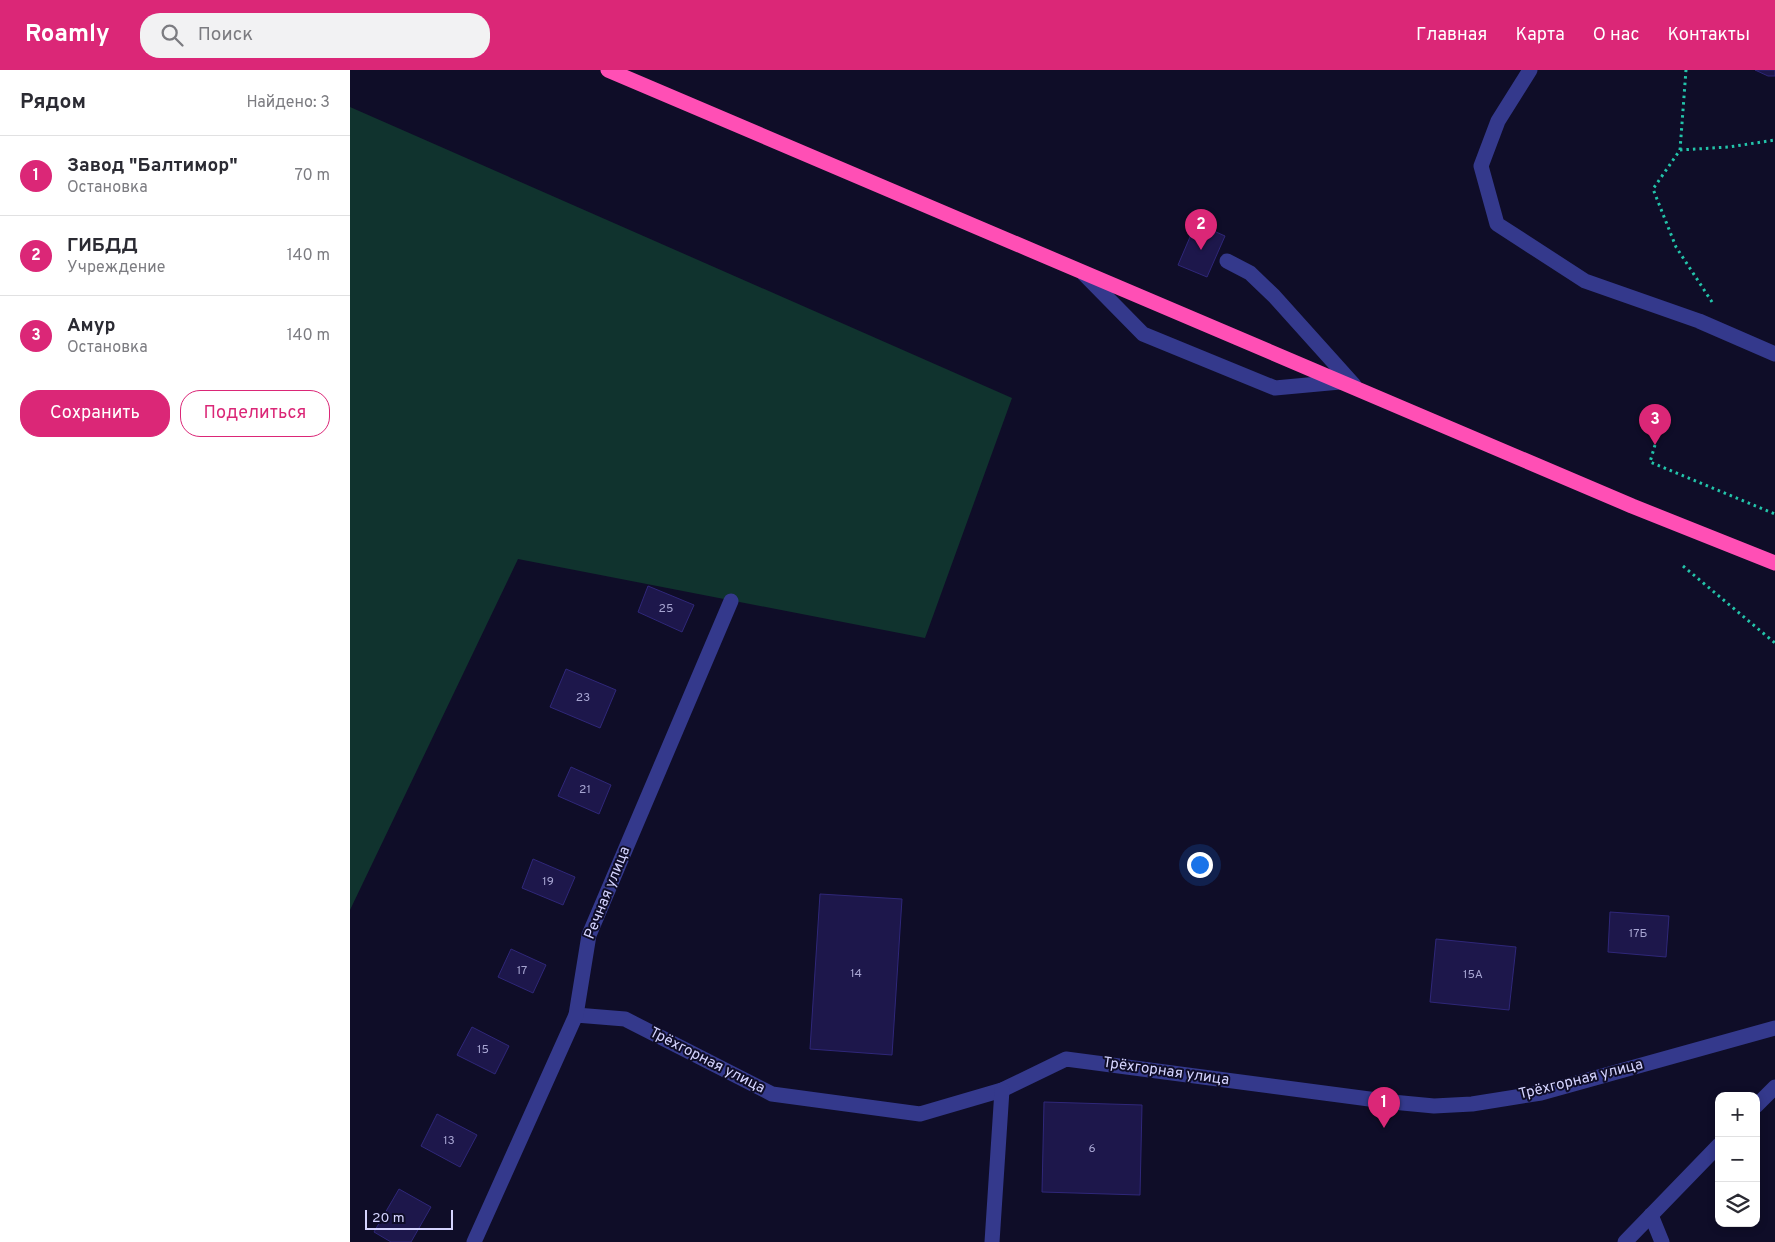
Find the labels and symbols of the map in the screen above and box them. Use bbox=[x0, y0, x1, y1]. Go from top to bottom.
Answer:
pin: 2 bbox=[1185, 209, 1217, 250]
pin: 3 bbox=[1639, 404, 1671, 445]
house number: 25 bbox=[659, 601, 673, 617]
house number: 23 bbox=[576, 690, 590, 706]
house number: 21 bbox=[579, 782, 591, 798]
street label: Речная улица bbox=[581, 844, 635, 942]
your location bbox=[1187, 852, 1213, 878]
house number: 19 bbox=[542, 874, 554, 890]
house number: 17Б bbox=[1629, 926, 1647, 942]
house number: 17 bbox=[517, 963, 527, 979]
house number: 14 bbox=[850, 966, 862, 982]
house number: 15А bbox=[1463, 967, 1483, 983]
street label: Трёхгорная улица bbox=[646, 1024, 768, 1098]
house number: 15 bbox=[477, 1042, 489, 1058]
street label: Трёхгорная улица bbox=[1102, 1054, 1230, 1090]
street label: Трёхгорная улица bbox=[1517, 1055, 1645, 1105]
pin: 1 bbox=[1368, 1087, 1400, 1128]
house number: 13 bbox=[443, 1133, 455, 1149]
house number: 6 bbox=[1088, 1141, 1096, 1157]
scale bar bbox=[365, 1207, 452, 1230]

